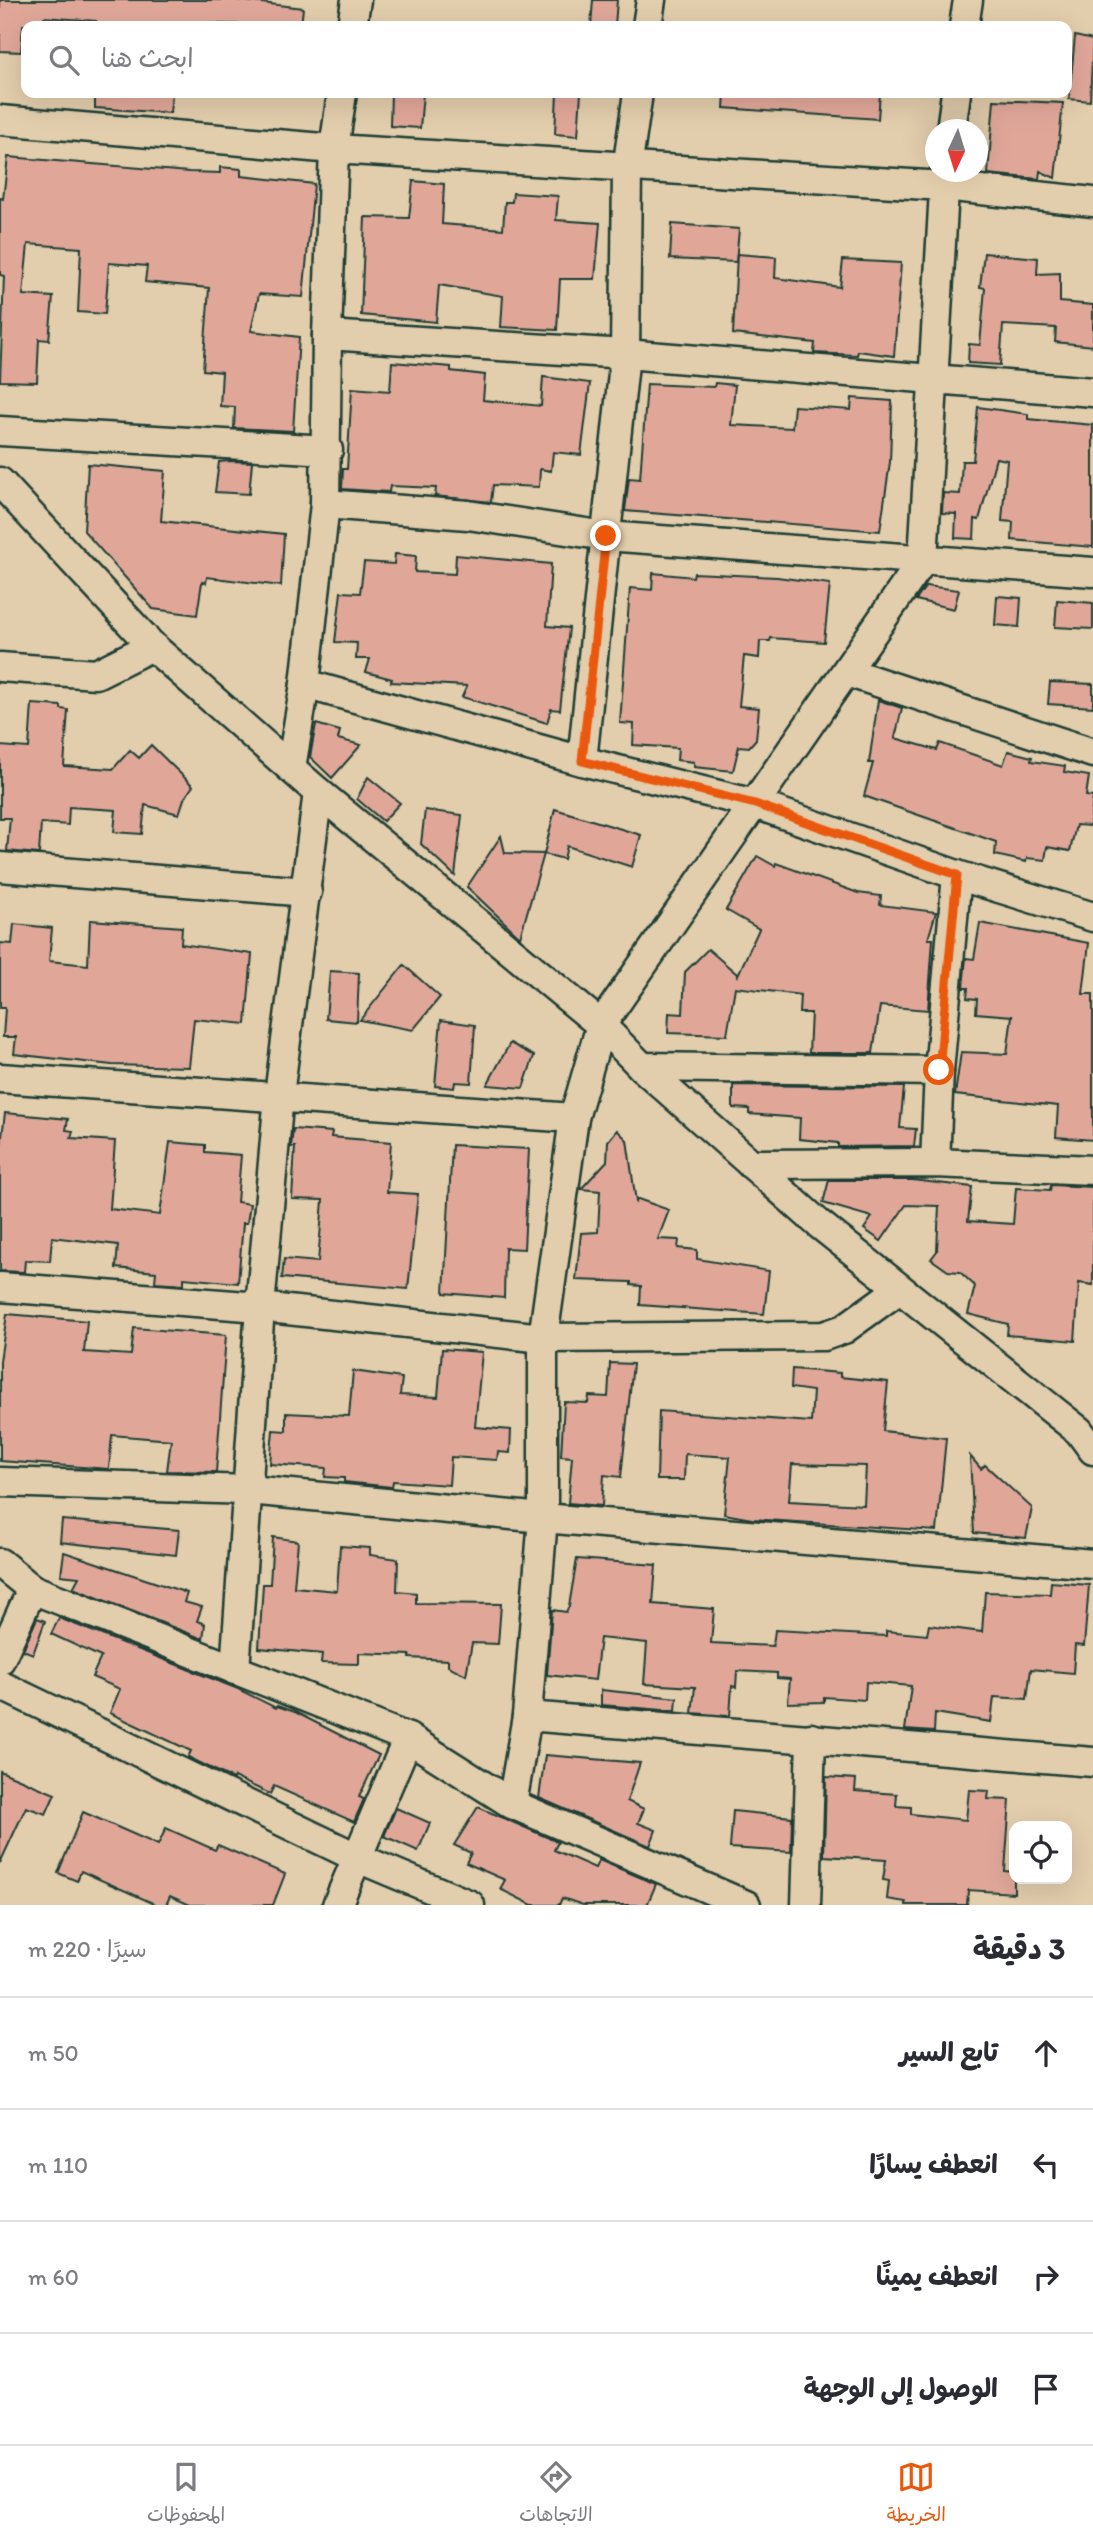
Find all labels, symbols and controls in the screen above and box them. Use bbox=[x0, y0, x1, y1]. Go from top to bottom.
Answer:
search box bbox=[21, 21, 1072, 98]
icon: search bbox=[45, 41, 83, 79]
text: ابحث هنا bbox=[101, 42, 194, 74]
north arrow bbox=[925, 119, 988, 182]
route end bbox=[590, 520, 621, 551]
route start bbox=[923, 1054, 954, 1085]
map controls bbox=[1009, 1821, 1072, 1884]
button: locate bbox=[1009, 1821, 1072, 1884]
text: 3 دقيقة bbox=[973, 1930, 1065, 1967]
text: سيرًا · 220 m bbox=[28, 1935, 147, 1963]
icon: ahead bbox=[1027, 2034, 1065, 2072]
text: تابع السير bbox=[900, 2036, 998, 2068]
text: 50 m bbox=[28, 2039, 79, 2067]
icon: left bbox=[1027, 2146, 1065, 2184]
text: انعطف يسارًا bbox=[869, 2148, 998, 2180]
text: 110 m bbox=[28, 2151, 88, 2179]
icon: right bbox=[1027, 2258, 1065, 2296]
text: انعطف يمينًا bbox=[876, 2260, 998, 2292]
text: 60 m bbox=[28, 2263, 79, 2291]
icon: arrive bbox=[1027, 2370, 1065, 2408]
text: الوصول إلى الوجهة bbox=[804, 2372, 998, 2404]
tab: المحفوظات bbox=[147, 2458, 225, 2531]
tab: الاتجاهات bbox=[519, 2458, 593, 2531]
tab: الخريطة bbox=[887, 2458, 946, 2531]

